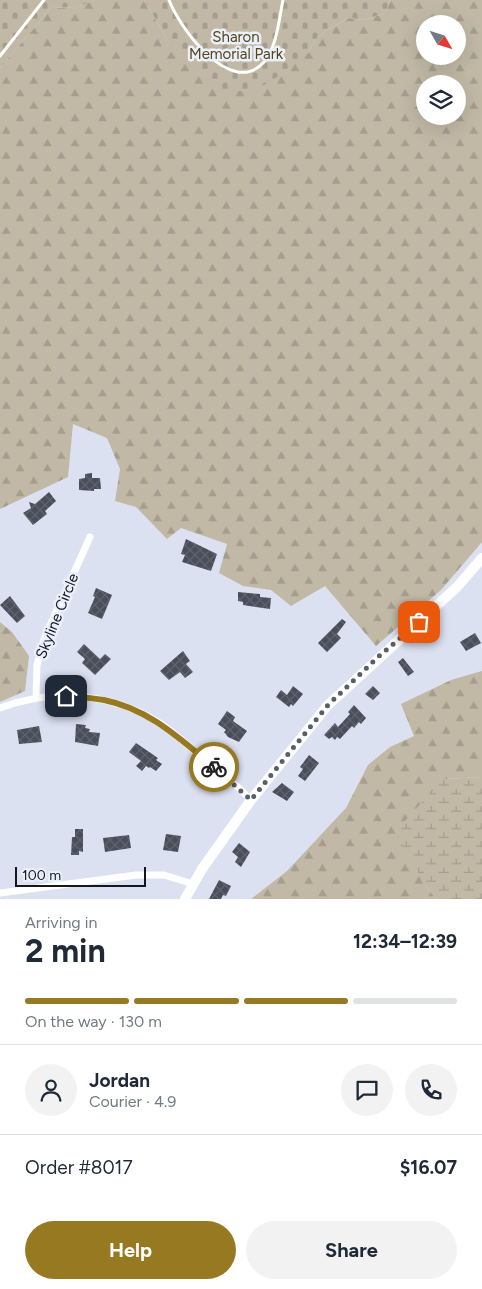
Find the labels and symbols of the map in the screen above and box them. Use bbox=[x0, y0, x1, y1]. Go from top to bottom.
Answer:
north arrow bbox=[416, 15, 466, 65]
park label: Sharon Memorial Park bbox=[189, 28, 284, 63]
street label: Skyline Circle bbox=[32, 571, 82, 661]
pin bbox=[398, 601, 440, 643]
pin bbox=[45, 675, 87, 717]
courier bbox=[189, 742, 239, 792]
scale bar bbox=[15, 864, 146, 887]

